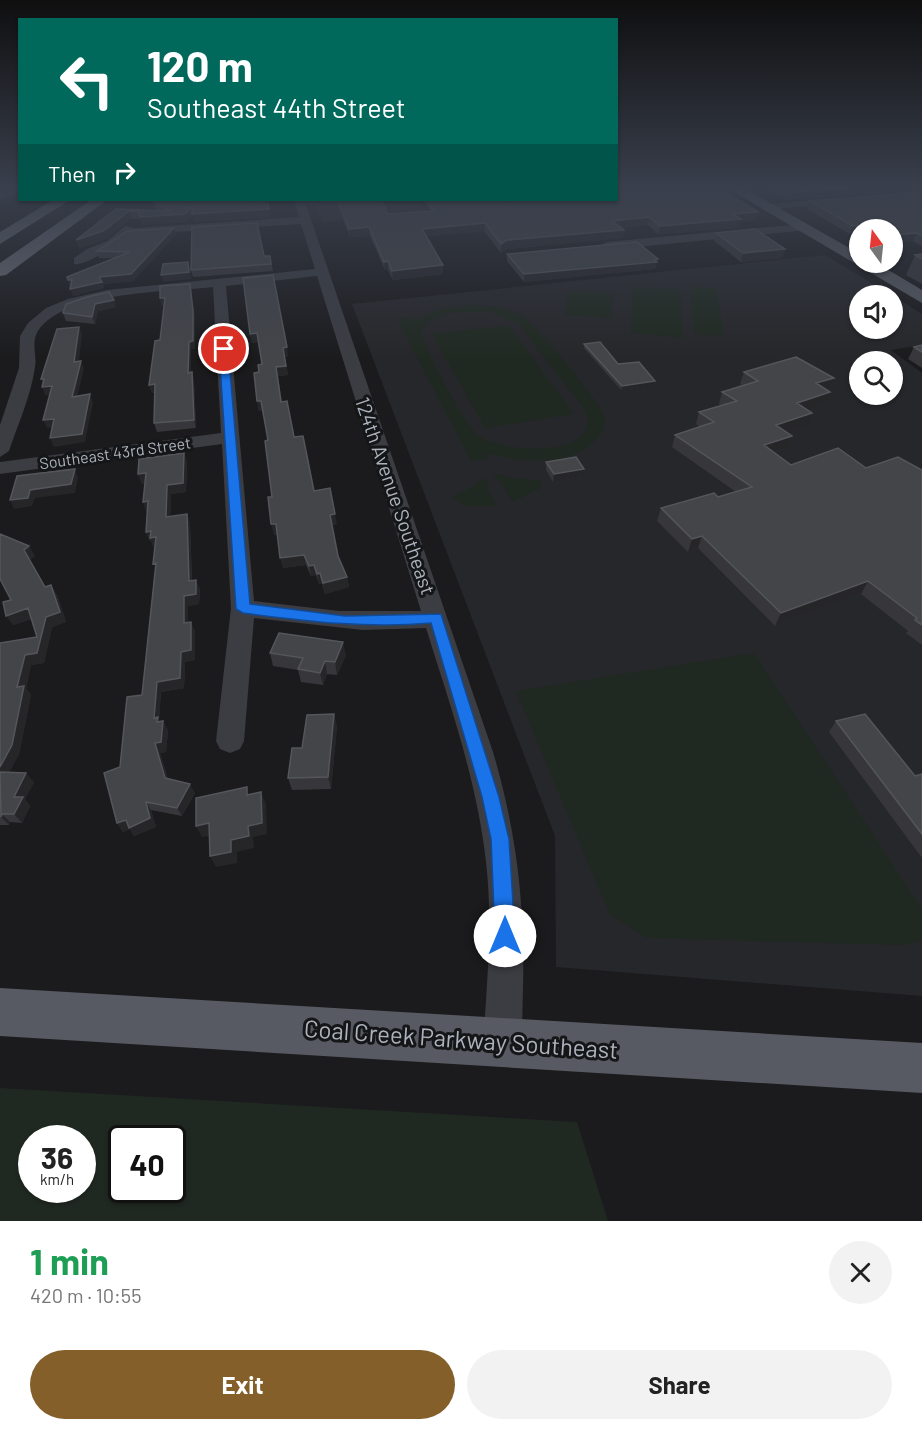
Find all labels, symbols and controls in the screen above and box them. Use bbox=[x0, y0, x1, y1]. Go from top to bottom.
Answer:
text: 120 m bbox=[147, 40, 253, 90]
icon: left bbox=[48, 42, 126, 120]
text: Southeast 44th Street bbox=[147, 91, 406, 123]
icon: right bbox=[108, 156, 141, 189]
text: Then bbox=[48, 160, 96, 186]
north arrow bbox=[849, 219, 903, 273]
map controls bbox=[849, 219, 903, 405]
button: sound bbox=[849, 285, 903, 339]
pin bbox=[198, 323, 249, 374]
icon: arrive bbox=[207, 332, 240, 365]
button: search bbox=[849, 351, 903, 405]
street label: 124th Avenue Southeast bbox=[351, 394, 441, 598]
street label: Southeast 43rd Street bbox=[38, 432, 192, 473]
position arrow bbox=[473, 904, 537, 968]
street label: Coal Creek Parkway Southeast bbox=[303, 1013, 619, 1064]
speed limit sign: 40 bbox=[108, 1125, 186, 1203]
text: 36 bbox=[41, 1139, 73, 1175]
text: km/h bbox=[40, 1170, 74, 1188]
text: 1 min bbox=[30, 1239, 109, 1282]
button: close bbox=[829, 1241, 892, 1304]
text: 420 m · 10:55 bbox=[30, 1283, 141, 1307]
button: Exit bbox=[30, 1350, 455, 1419]
button: Share bbox=[467, 1350, 892, 1419]

